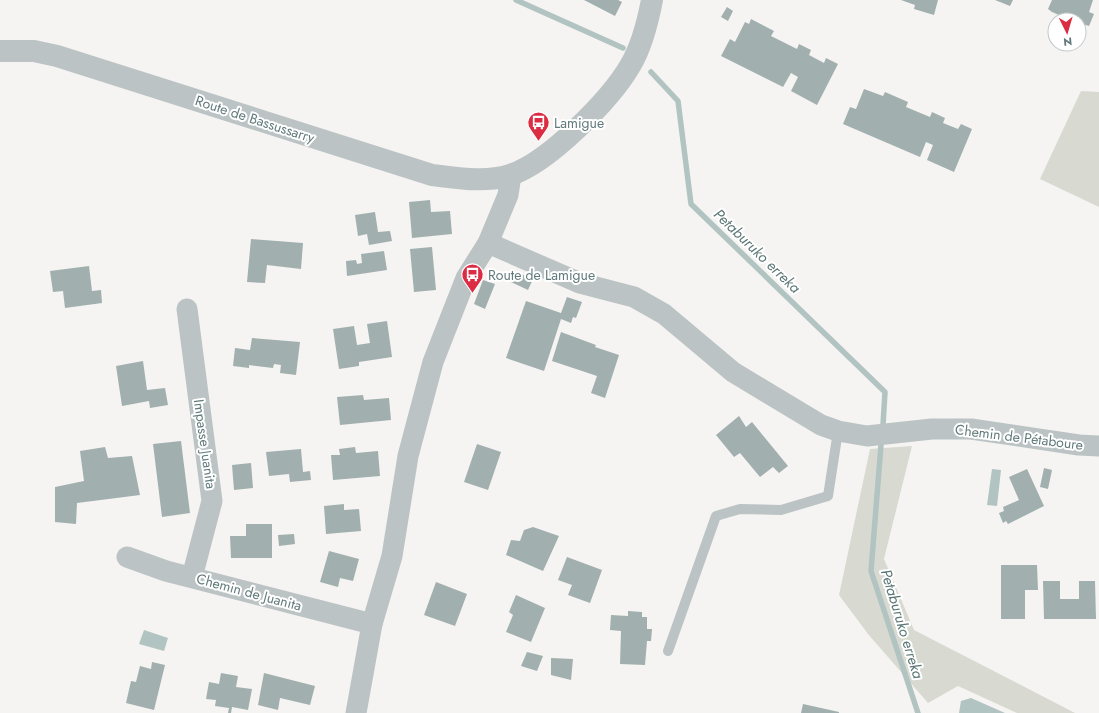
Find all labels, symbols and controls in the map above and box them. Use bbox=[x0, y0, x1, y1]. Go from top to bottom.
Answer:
north arrow bbox=[1047, 12, 1087, 52]
text: N bbox=[1063, 34, 1073, 50]
street label: Route de Bassussarry bbox=[193, 90, 318, 148]
bus stop icon: Lamigue bbox=[525, 110, 551, 143]
place label: Lamigue bbox=[554, 113, 604, 133]
water label: Petaburuko erreka bbox=[709, 204, 806, 299]
bus stop icon: Route de Lamigue bbox=[459, 262, 485, 295]
place label: Route de Lamigue bbox=[488, 265, 595, 285]
street label: Impasse Juanita bbox=[189, 398, 221, 490]
street label: Chemin de Pétaboure bbox=[954, 419, 1084, 455]
water label: Petaburuko erreka bbox=[875, 567, 929, 682]
street label: Chemin de Juanita bbox=[194, 568, 304, 616]

